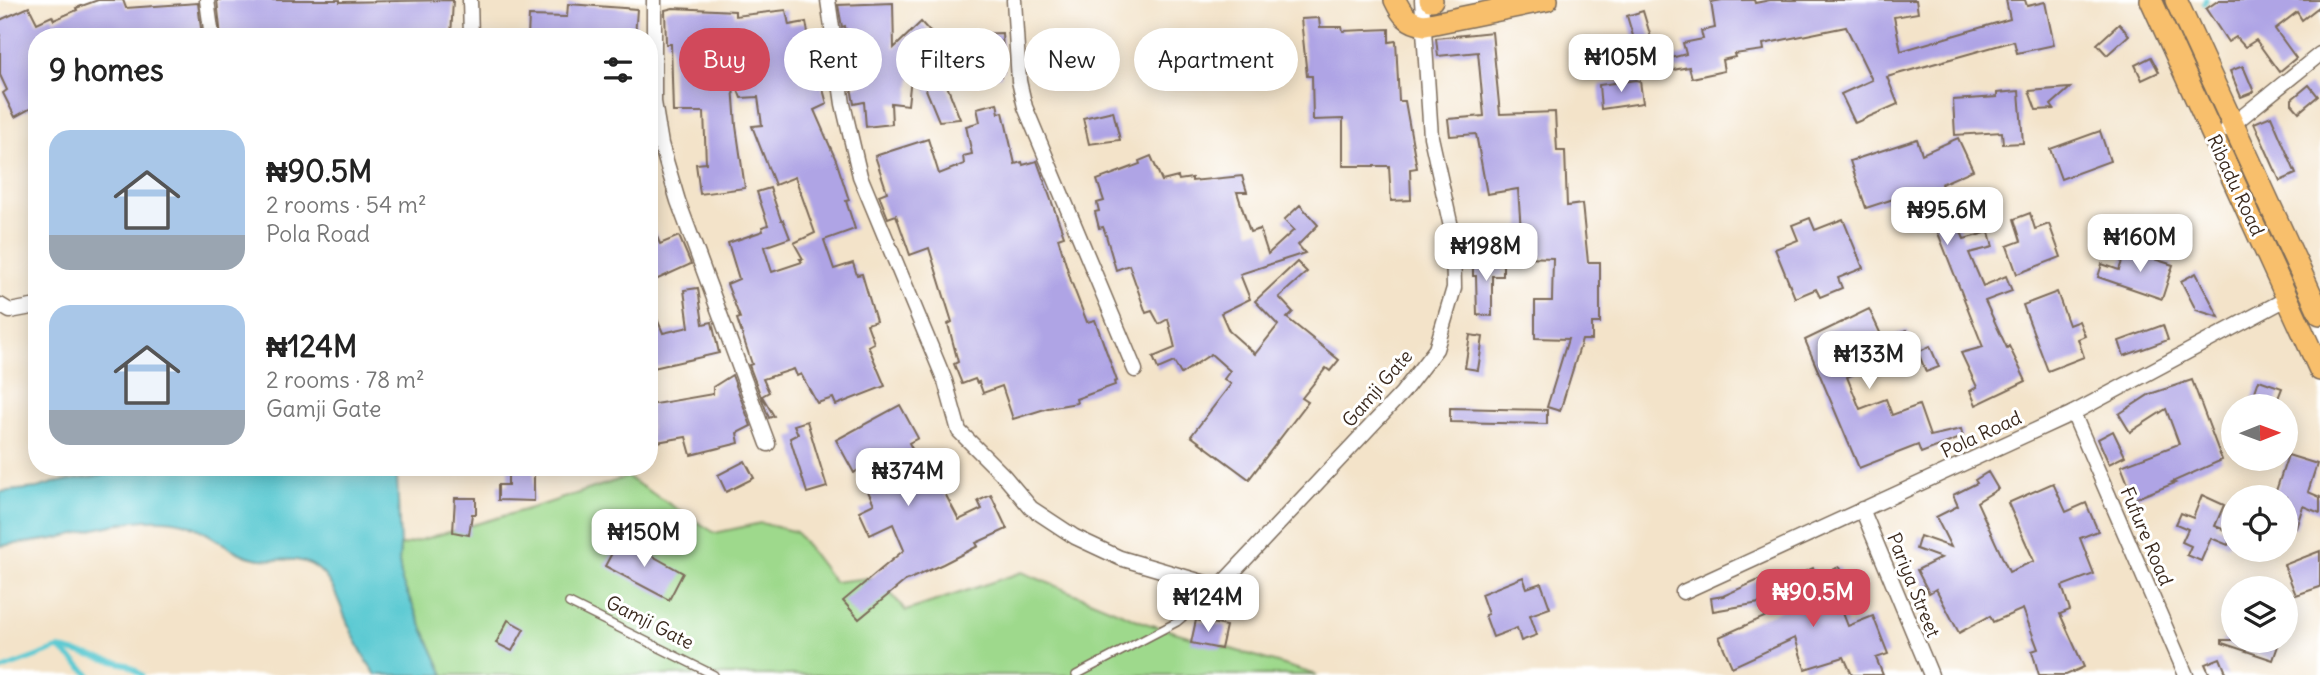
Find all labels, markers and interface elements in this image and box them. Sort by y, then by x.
chip: Buy [679,28,770,91]
chip: Rent [784,28,882,91]
chip: Filters [896,28,1010,91]
chip: New [1024,28,1120,91]
chip: Apartment [1134,28,1298,91]
pin: ₦105M [1572,34,1670,94]
text: ₦105M [1585,42,1657,71]
text: 9 homes [49,51,164,89]
icon: filters [599,51,637,89]
street label: Ribadu Road [2202,131,2270,239]
text: ₦90.5M [266,152,372,190]
icon: home [105,158,189,242]
pin: ₦95.6M [1890,188,2004,247]
text: 2 rooms · 54 m² [266,190,427,219]
text: ₦95.6M [1907,195,1987,224]
pin: ₦160M [2091,215,2189,274]
text: Pola Road [266,219,370,248]
text: ₦160M [2104,222,2176,251]
pin: ₦198M [1437,224,1535,283]
text: ₦198M [1451,231,1521,260]
text: ₦124M [266,327,357,365]
pin: ₦133M [1820,332,1918,391]
icon: home [105,333,189,417]
text: ₦133M [1834,339,1904,368]
street label: Gamji Gate [1337,344,1417,432]
text: 2 rooms · 78 m² [266,365,425,394]
text: Gamji Gate [266,394,381,423]
north arrow [2221,394,2298,471]
map controls [2221,394,2298,653]
street label: Pola Road [1937,405,2025,463]
pin: ₦374M [859,448,957,508]
text: ₦374M [872,456,944,485]
street label: Fufure Road [2115,483,2179,589]
button: locate [2221,485,2298,562]
pin: ₦150M [595,510,693,569]
text: ₦150M [608,517,680,546]
street label: Pariya Street [1882,529,1946,641]
pin: ₦90.5M [1756,570,1870,629]
pin: ₦124M [1159,574,1257,634]
button: layers [2221,576,2298,653]
text: ₦90.5M [1772,577,1854,606]
text: ₦124M [1173,582,1243,611]
street label: Gamji Gate [602,590,698,654]

